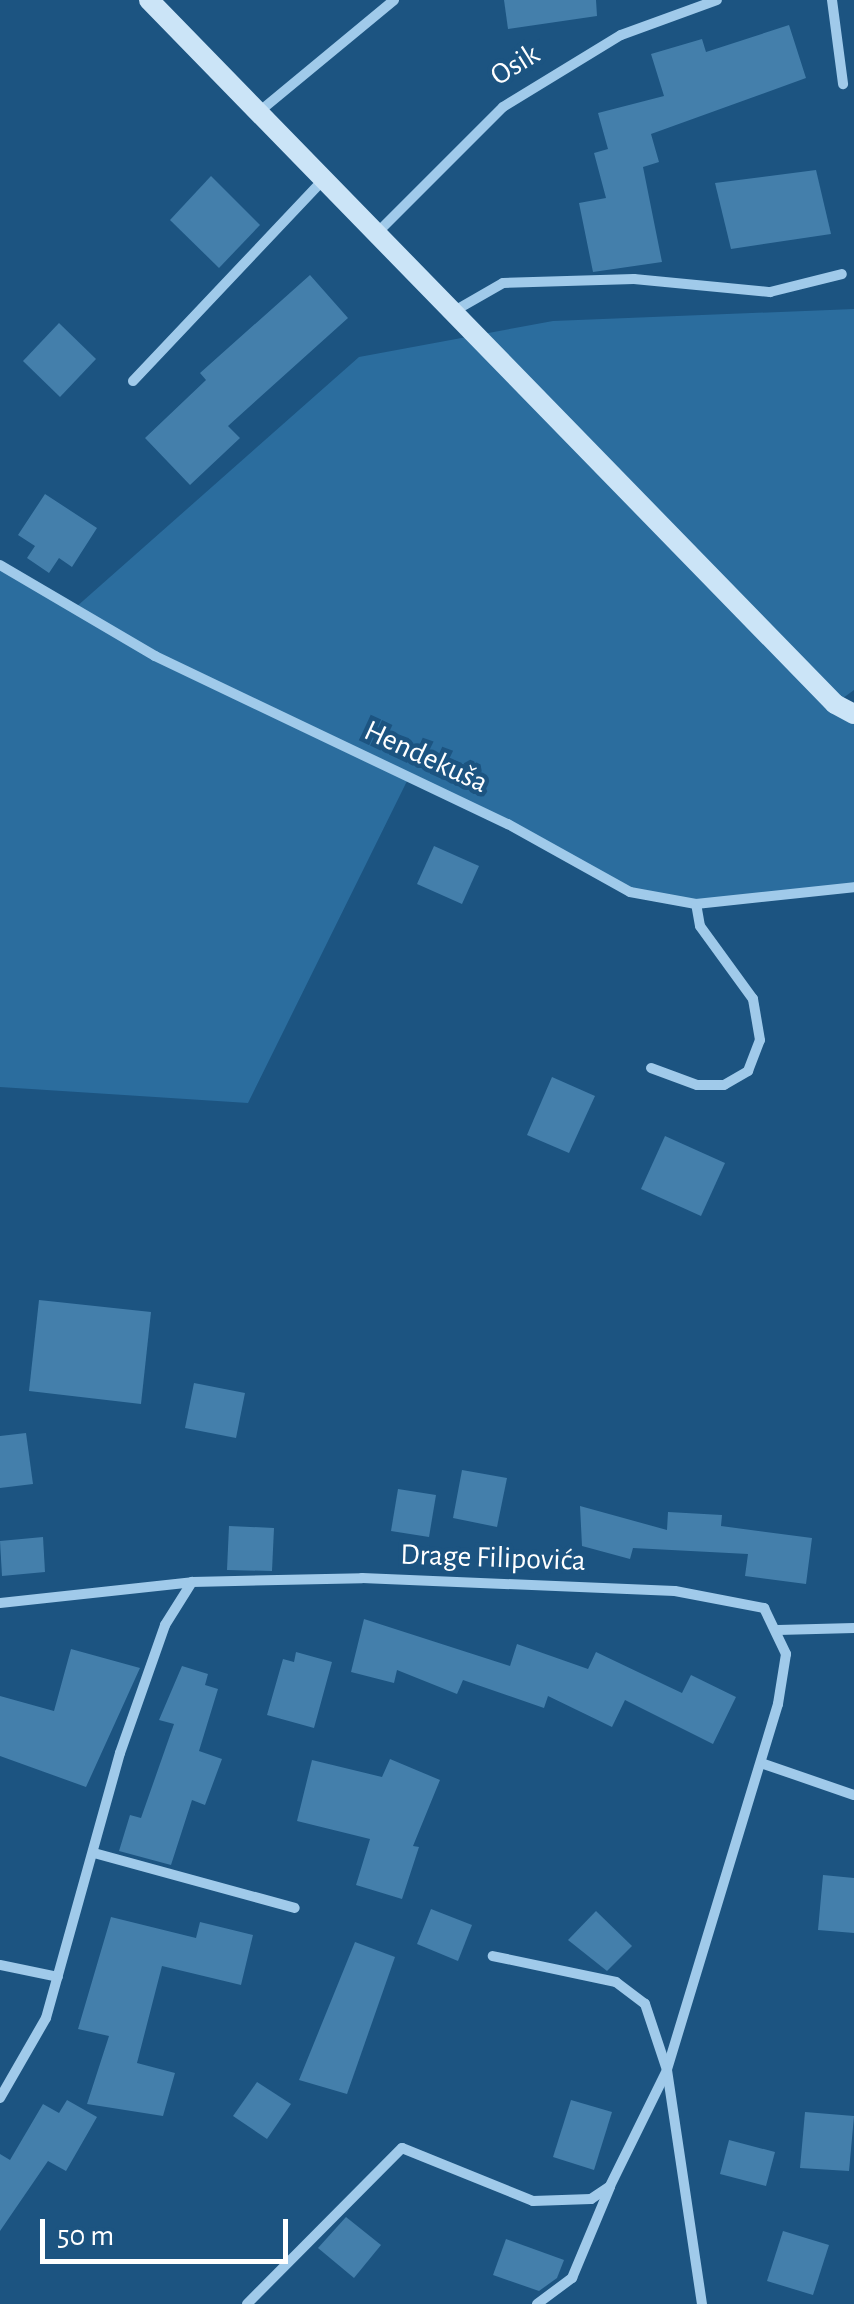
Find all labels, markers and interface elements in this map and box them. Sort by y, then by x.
street label: Osik [484,36,546,94]
street label: Hendekuša [358,713,494,801]
street label: Drage Filipovića [400,1537,586,1579]
scale bar [45,2199,292,2261]
text: 50 m [57,2221,114,2251]

